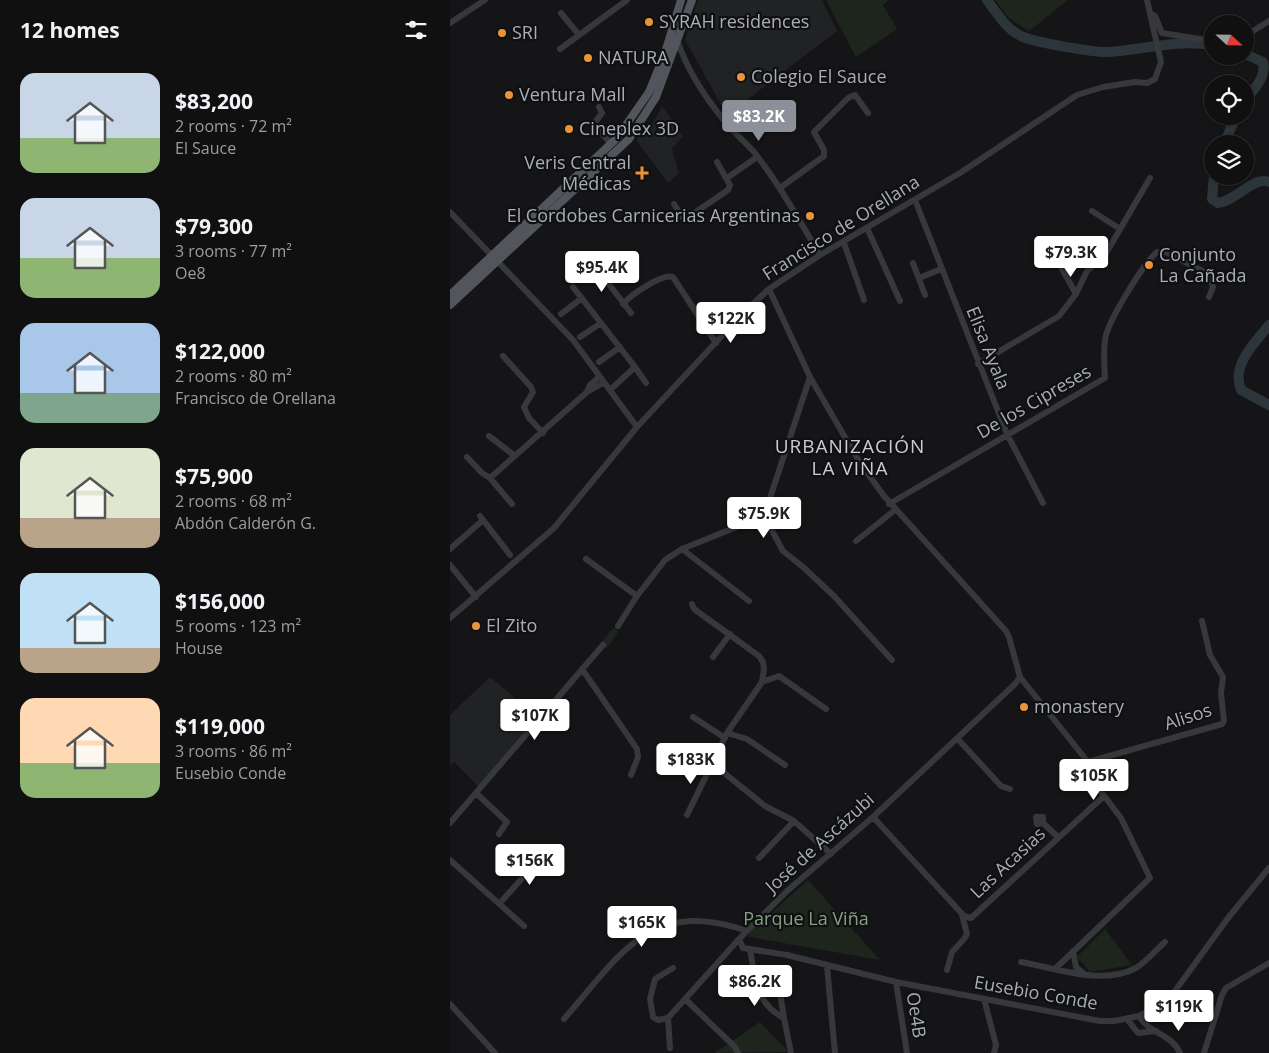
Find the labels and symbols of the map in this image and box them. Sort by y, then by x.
place label: SYRAH residences [659,9,809,33]
north arrow [1204,15,1254,65]
marker: SYRAH residences [643,16,655,28]
place label: SRI [512,20,538,44]
marker: SRI [496,27,508,39]
place label: NATURA [598,45,669,69]
marker: NATURA [582,52,594,64]
place label: Colegio El Sauce [751,64,887,88]
marker: Colegio El Sauce [735,71,747,83]
place label: Ventura Mall [519,82,626,106]
marker: Ventura Mall [503,89,515,101]
pin: $83.2K [718,100,800,142]
place label: Cineplex 3D [579,116,679,140]
marker: Cineplex 3D [563,123,575,135]
place label: Veris Central Médicas [524,150,631,195]
marker: Veris Central Médicas [635,166,649,180]
street label: Francisco de Orellana [757,169,924,285]
place label: El Cordobes Carnicerias Argentinas [507,203,800,227]
marker: El Cordobes Carnicerias Argentinas [804,210,816,222]
pin: $79.3K [1030,236,1112,278]
place label: Conjunto La Cañada [1159,242,1246,287]
pin: $95.4K [561,250,643,293]
marker: Conjunto La Cañada [1143,259,1155,271]
pin: $122K [696,302,766,344]
street label: Elisa Ayala [961,303,1016,393]
street label: De los Cipreses [972,359,1095,444]
district label: URBANIZACIÓN LA VIÑA [775,433,925,481]
pin: $75.9K [723,496,805,539]
place label: El Zito [486,613,537,637]
marker: El Zito [470,620,482,632]
place label: monastery [1034,694,1125,718]
street label: Alisos [1161,697,1214,735]
pin: $107K [500,698,570,741]
marker: monastery [1018,701,1030,713]
pin: $183K [656,742,726,785]
pin: $105K [1059,758,1129,801]
street label: José de Ascázubi [758,787,879,899]
street label: Las Acasias [965,821,1050,903]
pin: $156K [495,844,565,886]
pin: $165K [607,906,677,948]
park label: Parque La Viña [743,906,869,930]
pin: $86.2K [714,964,796,1007]
street label: Eusebio Conde [972,969,1100,1015]
street label: Oe4B [902,990,932,1039]
pin: $119K [1144,990,1214,1032]

